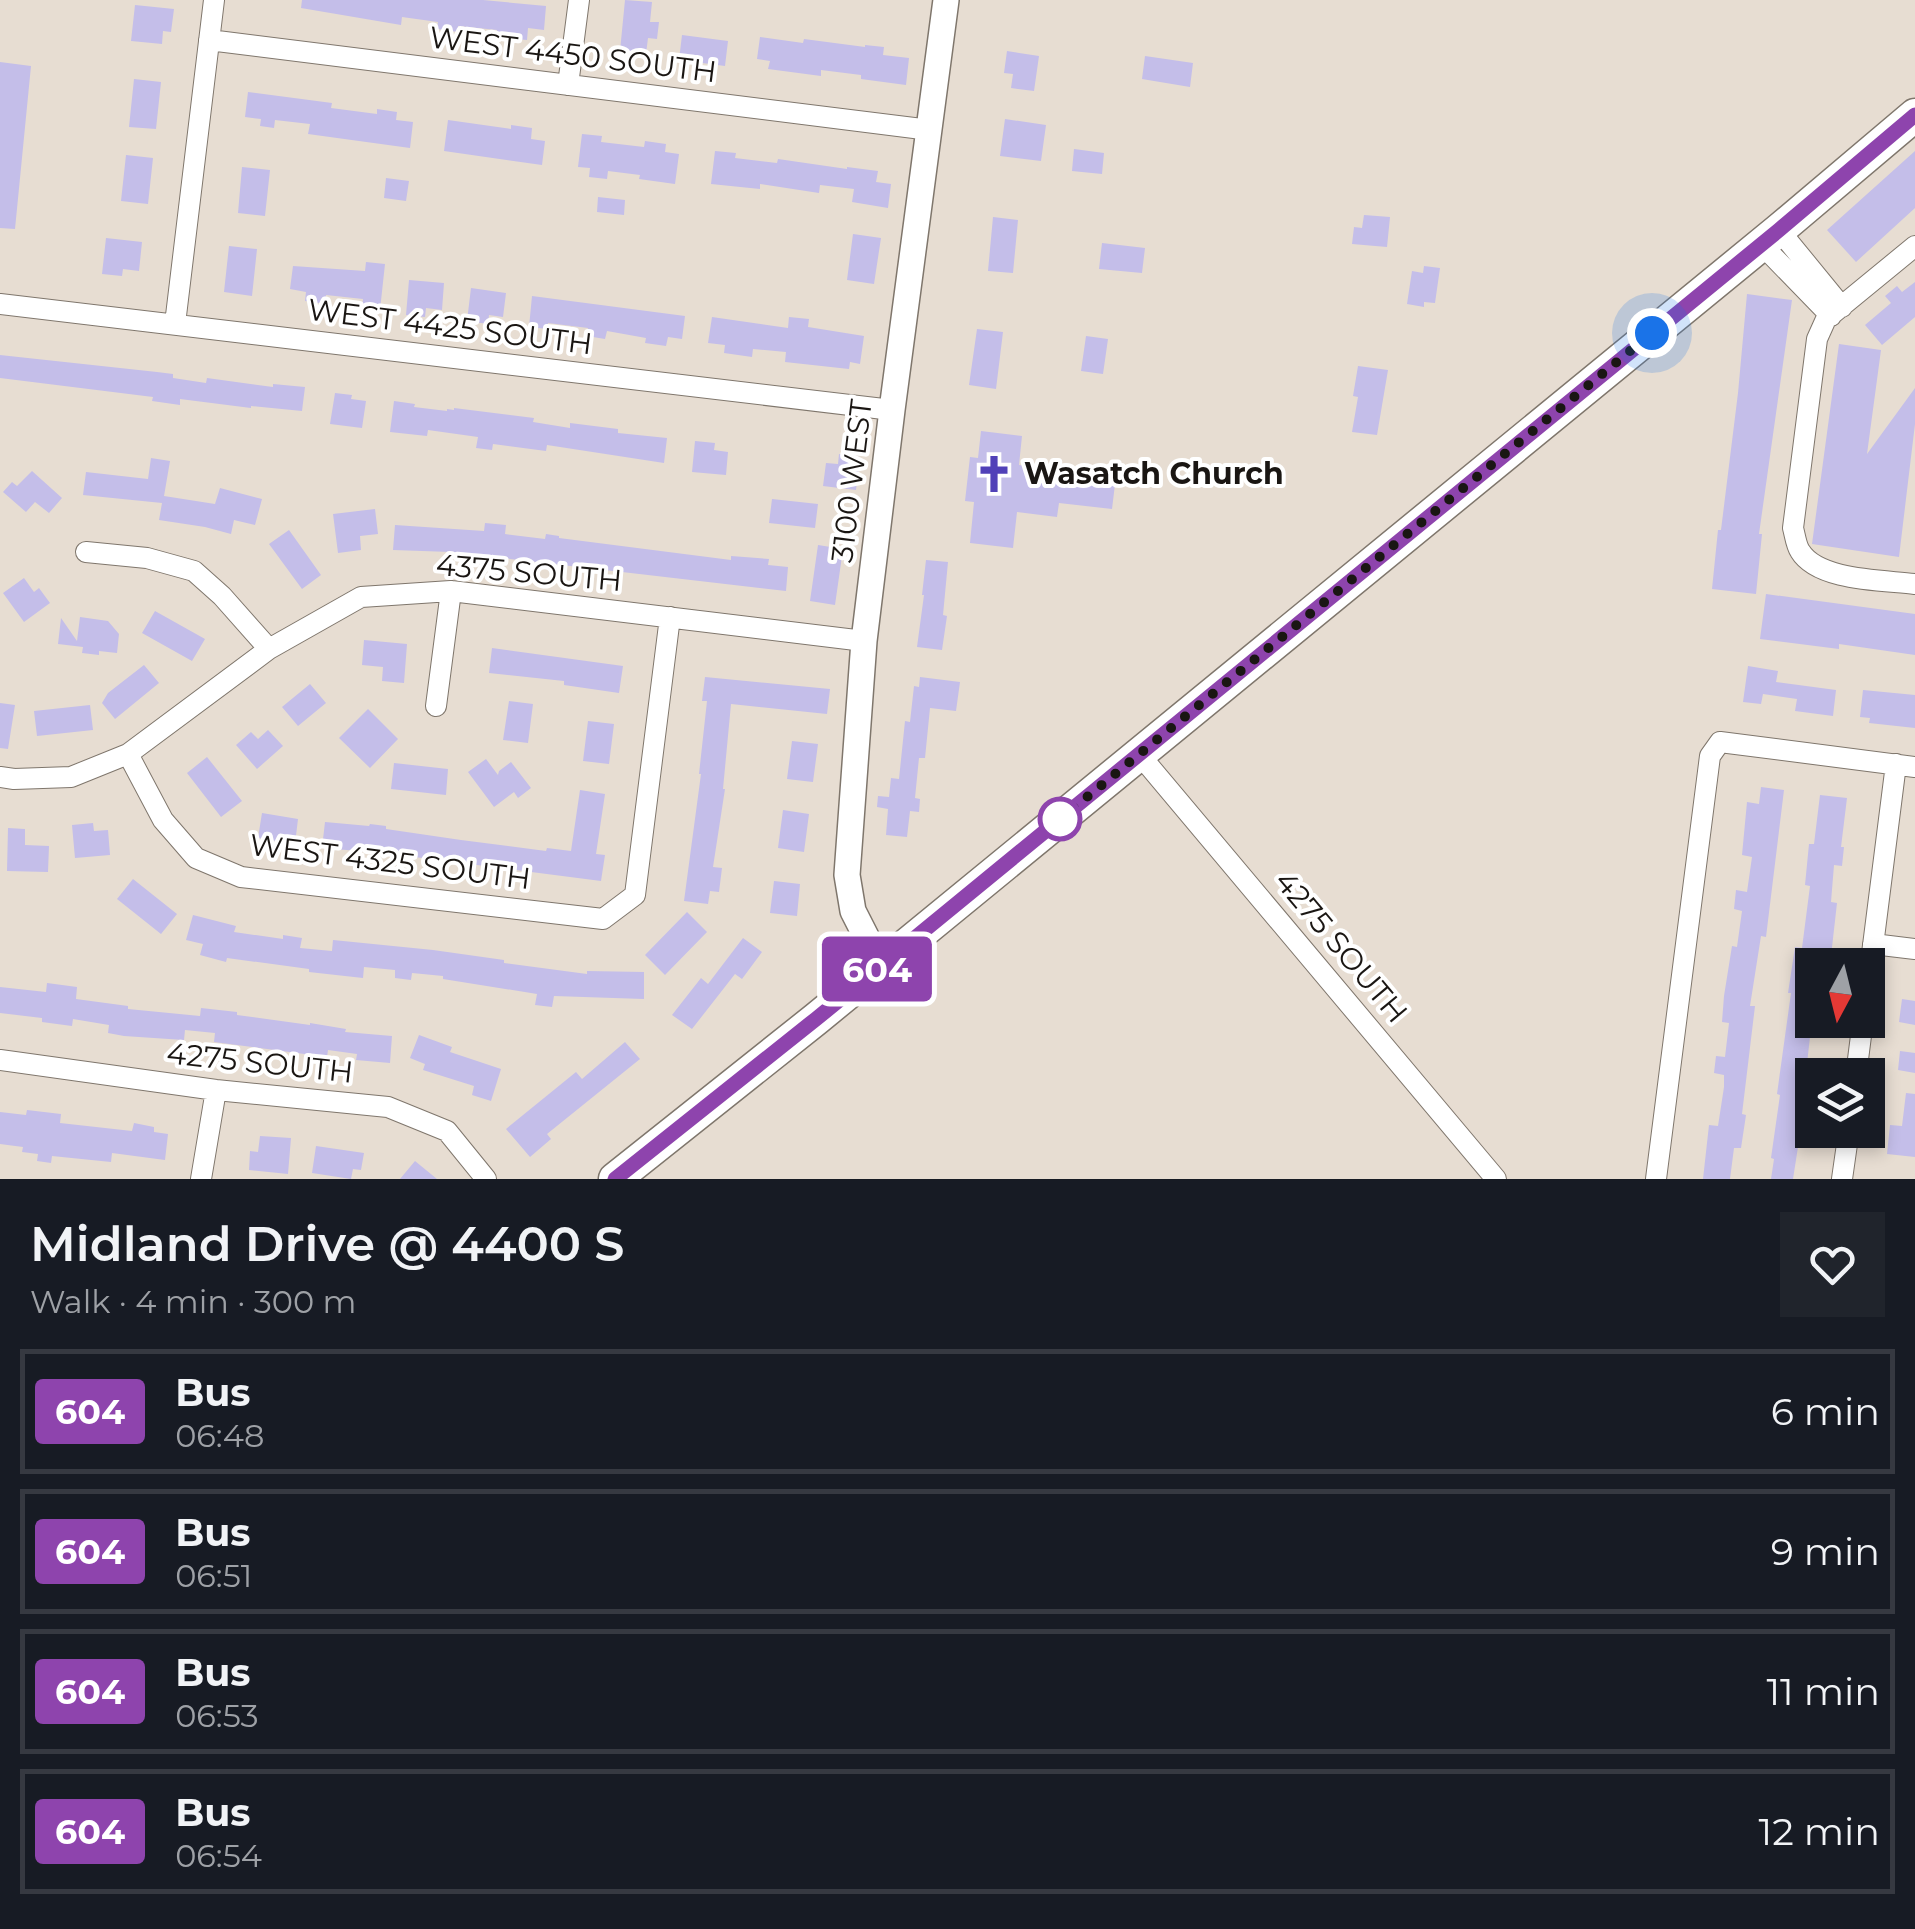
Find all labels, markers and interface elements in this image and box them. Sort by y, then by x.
street label: WEST 4450 SOUTH [427,19,719,90]
street label: WEST 4425 SOUTH [306,291,594,362]
your location [1627,308,1677,358]
street label: 3100 WEST [823,397,880,564]
church icon: Wasatch Church [973,453,1015,495]
place label: Wasatch Church [1024,455,1284,492]
street label: 4375 SOUTH [435,546,624,599]
unlabelled marker [1039,798,1081,840]
street label: WEST 4325 SOUTH [247,826,533,897]
street label: 4275 SOUTH [1267,863,1416,1030]
line badge: 604 [820,936,934,1002]
text: 604 [842,948,912,991]
north arrow [1795,948,1885,1038]
map controls [1795,948,1885,1148]
street label: 4275 SOUTH [165,1034,355,1091]
button: layers [1795,1058,1885,1148]
button: heart [1780,1212,1885,1317]
text: Midland Drive @ 4400 S [30,1215,625,1273]
text: Walk · 4 min · 300 m [30,1282,357,1321]
text: Bus [175,1369,251,1416]
text: 6 min [1771,1388,1880,1435]
text: 604 [55,1390,125,1433]
text: 06:48 [175,1416,265,1455]
text: Bus [175,1509,251,1556]
text: 9 min [1771,1528,1880,1575]
text: 604 [55,1530,125,1573]
text: 06:51 [175,1556,252,1595]
text: Bus [175,1649,251,1696]
text: 11 min [1766,1668,1880,1715]
text: 604 [55,1670,125,1713]
text: 06:53 [175,1696,259,1735]
text: Bus [175,1789,251,1836]
text: 12 min [1759,1808,1880,1855]
text: 604 [55,1810,125,1853]
text: 06:54 [175,1836,262,1875]

